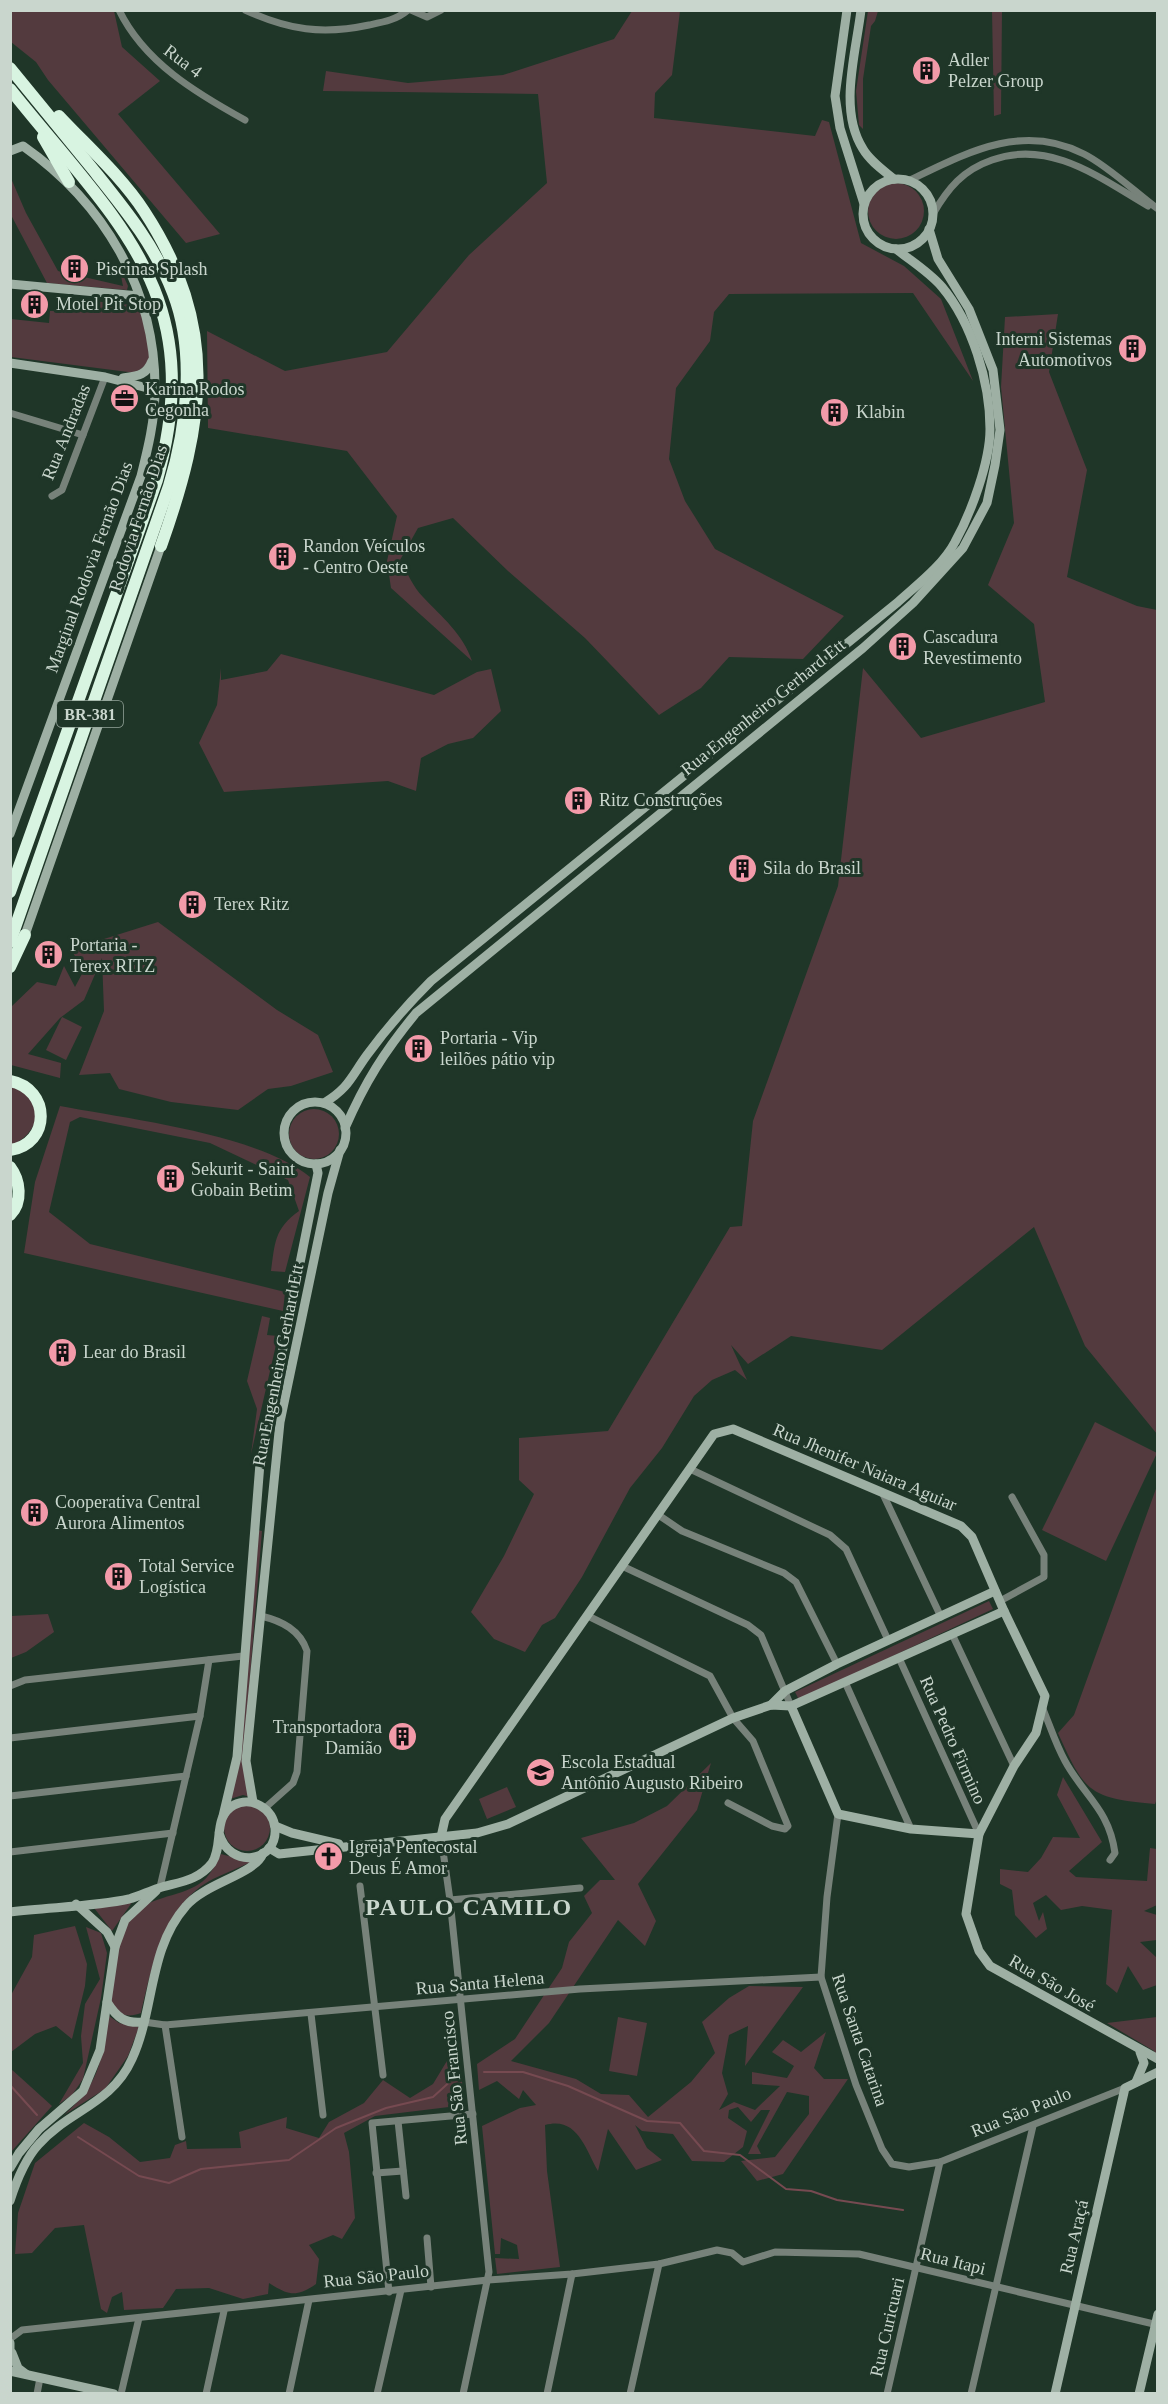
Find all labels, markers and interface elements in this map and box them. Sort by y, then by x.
street label: Rua 4 [160,40,206,82]
place label: Adler Pelzer Group [948,50,1043,91]
building icon: Adler Pelzer Group [911,54,943,86]
building icon: Piscinas Splash [59,253,91,285]
place label: Piscinas Splash [96,259,208,279]
building icon: Motel Pit Stop [19,288,51,320]
place label: Motel Pit Stop [56,294,161,314]
place label: Interni Sistemas Automotivos [996,329,1112,370]
building icon: Interni Sistemas Automotivos [1117,333,1149,365]
place label: Karina Rodos Cegonha [145,379,244,420]
street label: Rua Andradas [38,381,94,483]
office icon: Karina Rodos Cegonha [108,383,140,415]
building icon: Klabin [819,396,851,428]
place label: Klabin [856,402,905,422]
street label: Rodovia Fernão Dias [105,442,171,594]
street label: Marginal Rodovia Fernão Dias [41,459,137,675]
place label: Randon Veículos - Centro Oeste [303,536,425,577]
building icon: Randon Veículos - Centro Oeste [266,540,298,572]
place label: Cascadura Revestimento [923,627,1022,668]
building icon: Cascadura Revestimento [886,631,918,663]
street label: Rua Engenheiro Gerhard Ett [677,635,849,779]
road number: BR-381 [57,701,123,727]
building icon: Ritz Construções [562,784,594,816]
place label: Ritz Construções [599,790,723,810]
building icon: Sila do Brasil [726,852,758,884]
place label: Sila do Brasil [763,858,861,878]
building icon: Terex Ritz [177,888,209,920]
place label: Terex Ritz [214,894,289,914]
place label: Portaria - Terex RITZ [70,935,155,976]
building icon: Portaria - Terex RITZ [33,939,65,971]
place label: Portaria - Vip leilões pátio vip [440,1028,555,1069]
building icon: Portaria - Vip leilões pátio vip [403,1032,435,1064]
place label: Sekurit - Saint Gobain Betim [191,1159,295,1200]
building icon: Sekurit - Saint Gobain Betim [154,1163,186,1195]
street label: Rua Engenheiro Gerhard Ett [249,1262,307,1468]
building icon: Lear do Brasil [46,1336,78,1368]
place label: Lear do Brasil [83,1342,186,1362]
street label: Rua Jhenifer Naiara Aguiar [770,1419,960,1515]
place label: Cooperativa Central Aurora Alimentos [55,1492,200,1533]
building icon: Cooperativa Central Aurora Alimentos [18,1496,50,1528]
place label: Total Service Logística [139,1556,234,1597]
building icon: Total Service Logística [102,1560,134,1592]
street label: Rua Pedro Firmino [916,1673,990,1807]
place label: Transportadora Damião [273,1717,382,1758]
building icon: Transportadora Damião [387,1721,419,1753]
place label: Escola Estadual Antônio Augusto Ribeiro [561,1752,743,1793]
school or university icon: Escola Estadual Antônio Augusto Ribeiro [524,1756,556,1788]
place label: Igreja Pentecostal Deus É Amor [349,1837,477,1878]
church icon: Igreja Pentecostal Deus É Amor [312,1841,344,1873]
district label: PAULO CAMILO [365,1894,573,1920]
street label: Rua São José [1005,1950,1099,2016]
street label: Rua Santa Helena [415,1967,545,1999]
street label: Rua Santa Catarina [828,1971,892,2109]
street label: Rua São Francisco [437,2010,471,2146]
street label: Rua São Paulo [968,2083,1074,2141]
street label: Rua Araçá [1056,2198,1092,2276]
street label: Rua Itapi [918,2243,988,2279]
street label: Rua São Paulo [322,2261,430,2291]
street label: Rua Curicuari [866,2275,908,2379]

